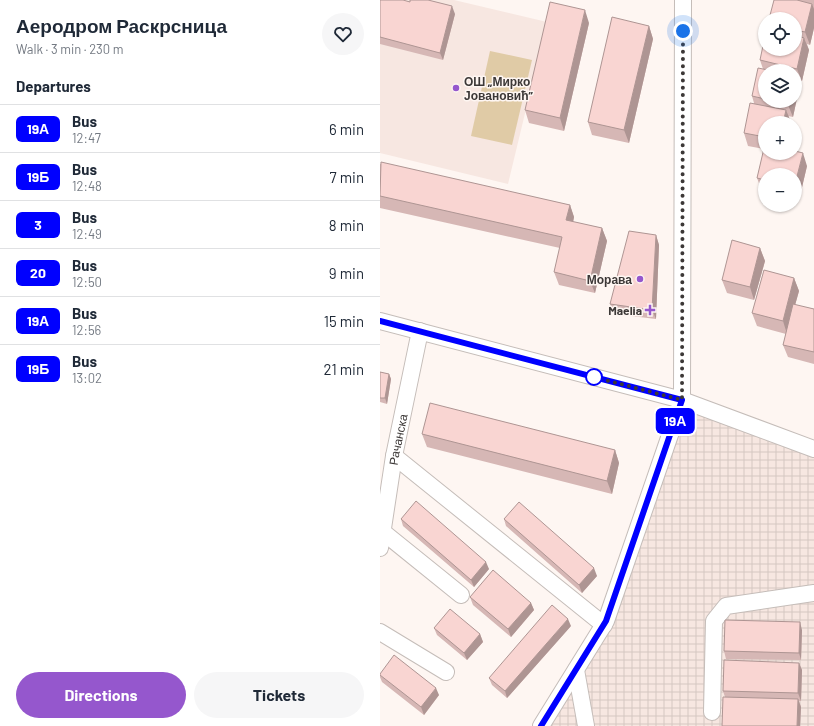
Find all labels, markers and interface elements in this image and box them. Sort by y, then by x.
map controls [758,12,802,212]
button: locate [758,12,802,56]
button: heart [322,13,364,55]
text: Аеродром Раскрсница [16,14,227,37]
your location [673,21,693,41]
text: Walk · 3 min · 230 m [16,41,123,57]
button: layers [758,64,802,108]
place label: ОШ „Мирко Јовановић” [464,74,534,102]
text: Departures [16,77,91,95]
marker: ОШ „Мирко Јовановић” [451,83,461,93]
text: Bus [72,112,97,130]
button: + [758,116,802,160]
text: 19А [27,120,49,137]
text: 6 min [329,120,364,138]
text: 12:47 [72,130,101,146]
text: Bus [72,160,97,178]
text: 19Б [27,168,49,185]
text: 7 min [330,168,364,186]
button: − [758,168,802,212]
text: 12:48 [72,178,102,194]
text: Bus [72,208,97,226]
text: 3 [34,216,42,233]
text: 8 min [329,216,364,234]
text: 12:49 [72,226,102,242]
text: Bus [72,256,97,274]
text: 20 [30,264,46,281]
text: 9 min [329,264,364,282]
place label: Морава [587,272,632,287]
text: 12:50 [72,274,102,290]
marker: Морава [635,274,645,284]
place label: Maelia [608,303,642,317]
text: Bus [72,304,97,322]
marker: Maelia [645,305,655,315]
text: 19А [27,312,49,329]
text: 15 min [324,312,364,330]
text: 12:56 [72,322,101,338]
text: Bus [72,352,97,370]
text: 19Б [27,360,49,377]
text: 21 min [324,360,364,378]
unlabelled marker [585,368,603,386]
text: 13:02 [72,370,102,386]
line badge: 19А [652,408,698,434]
street label: Рачанска [386,412,410,466]
text: 19А [664,412,686,429]
button: Directions [16,672,186,718]
button: Tickets [194,672,364,718]

